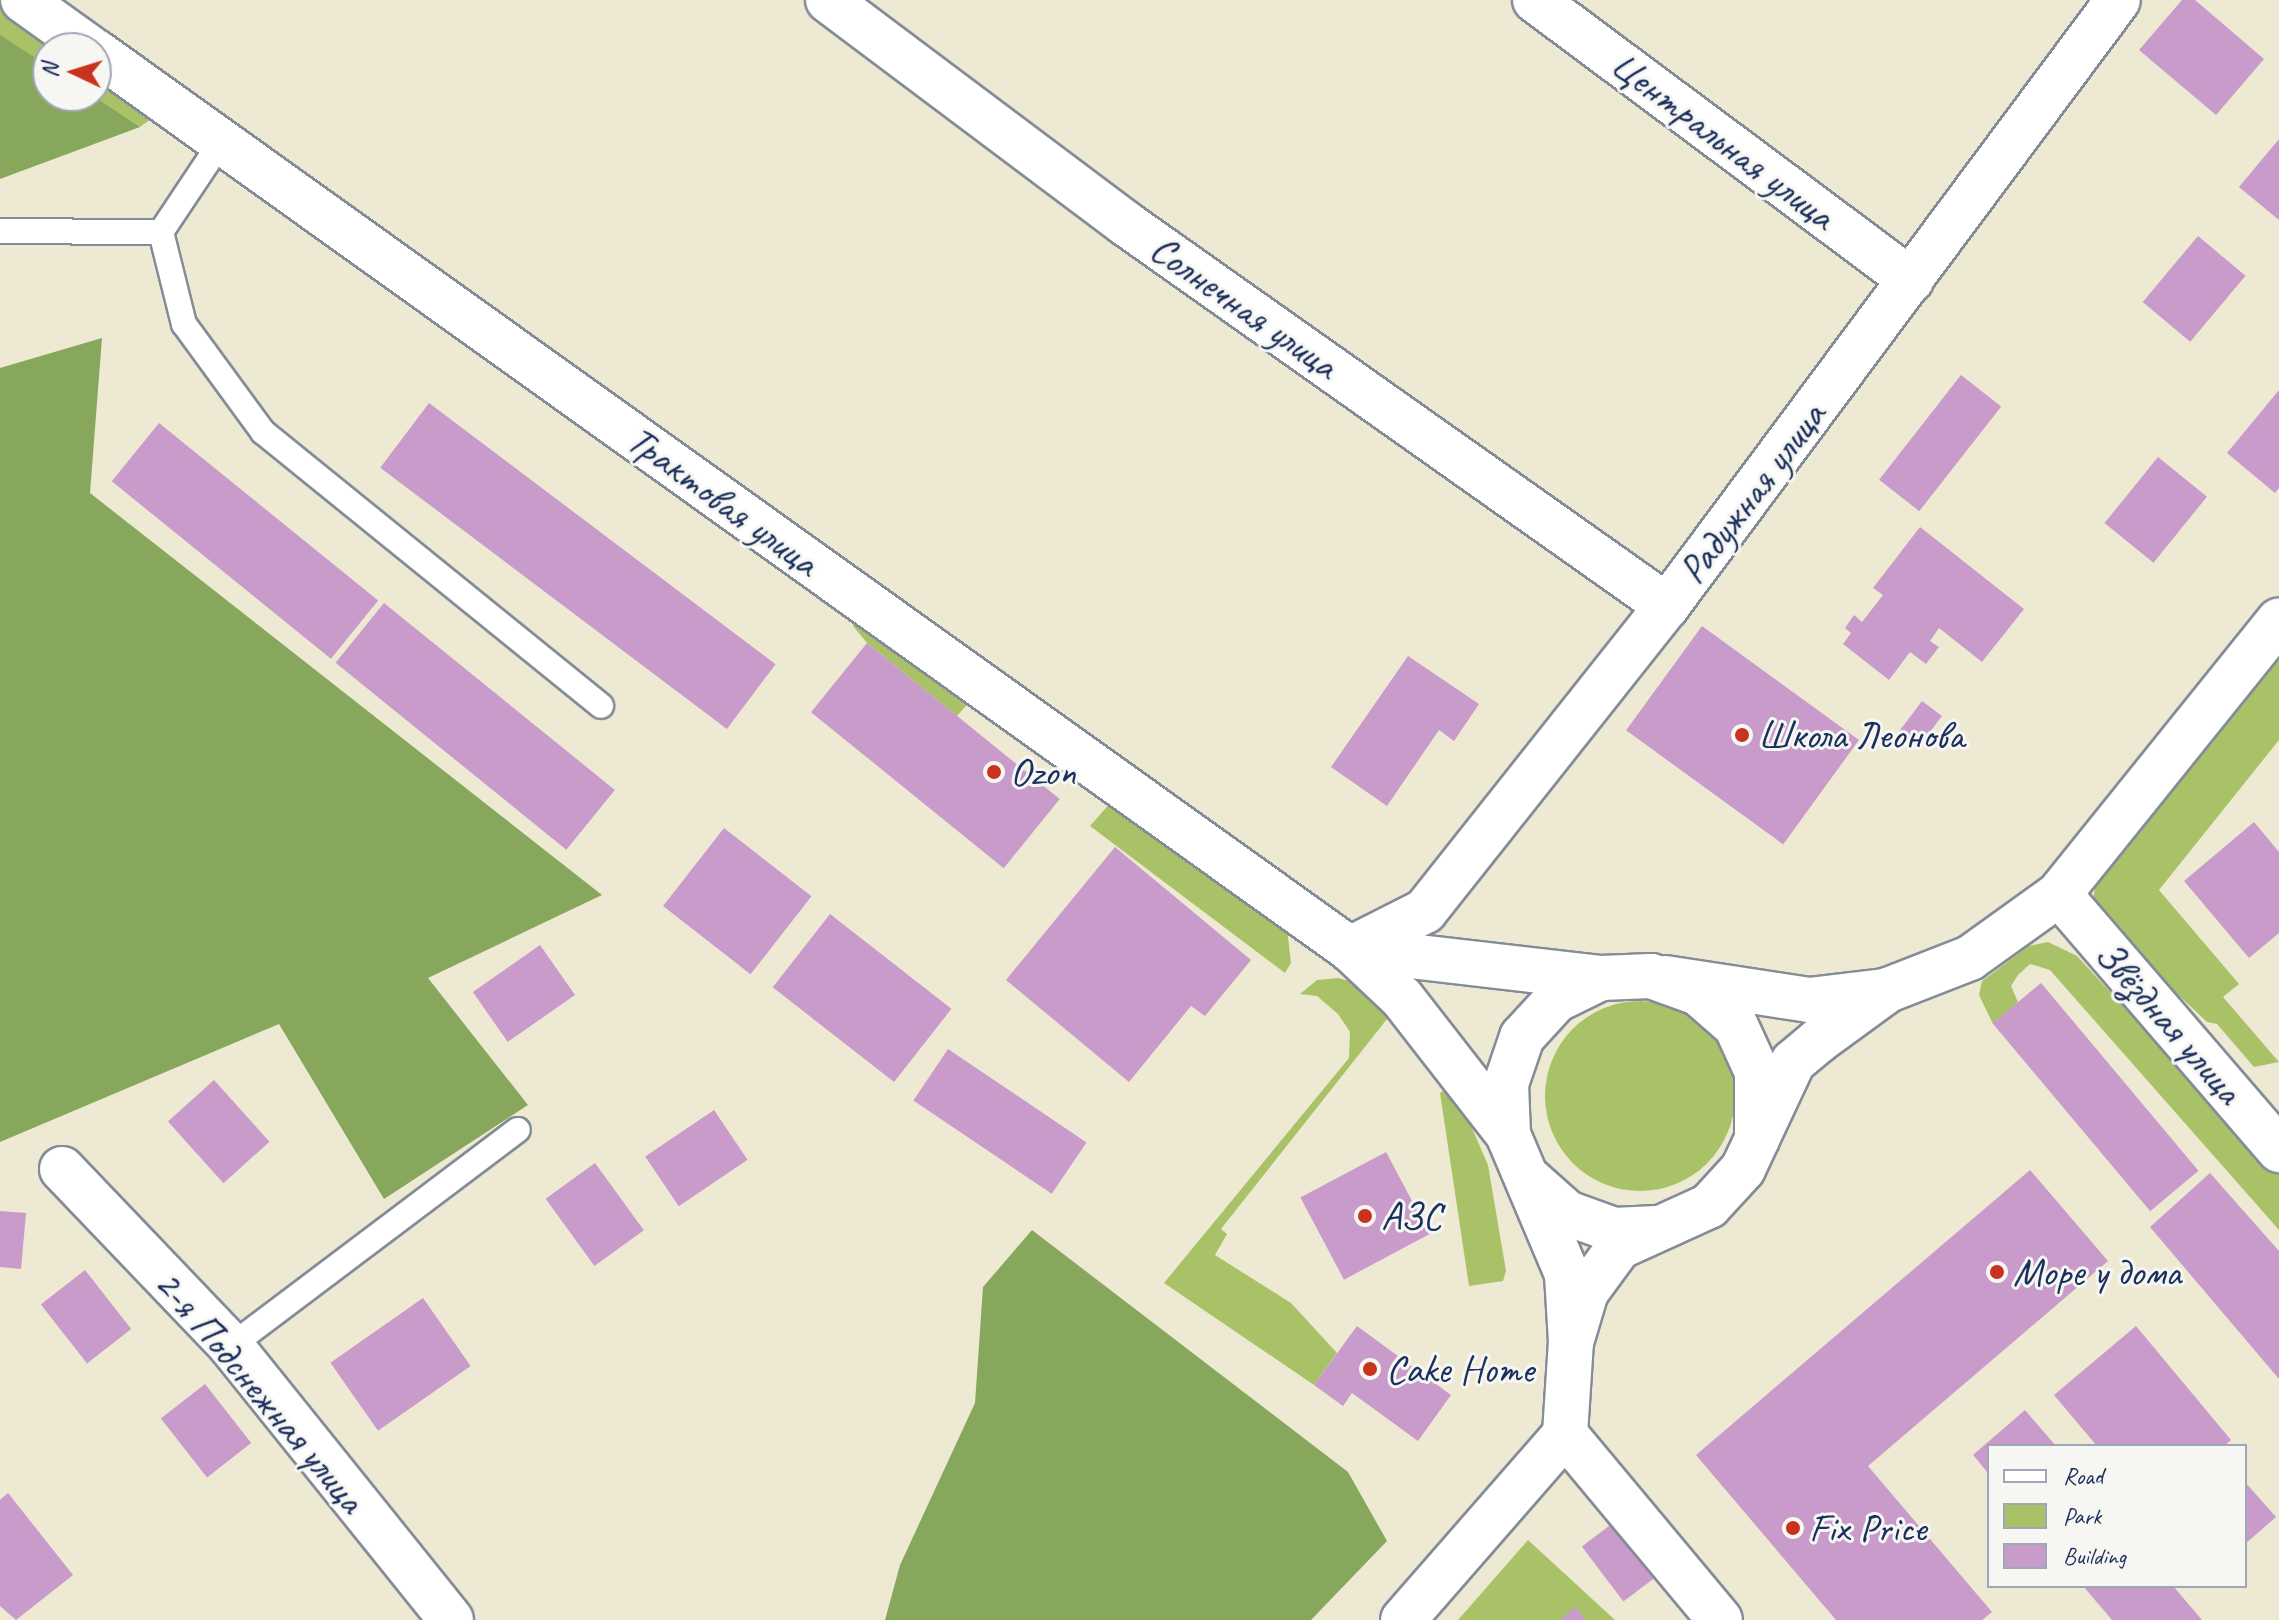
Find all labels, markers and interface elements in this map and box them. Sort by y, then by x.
north arrow [32,32,112,112]
street label: Центральная улица [1601,40,1845,240]
text: N [36,63,64,78]
street label: Солнечная улица [1139,224,1349,390]
street label: Радужная улица [1668,392,1836,594]
street label: Трактовая улица [617,414,829,588]
place label: Школа Леонова [1758,711,1966,759]
marker: Школа Леонова [1733,726,1751,744]
place label: Ozon [1010,748,1076,796]
marker: Ozon [985,763,1003,781]
street label: Звёздная улица [2084,929,2254,1115]
place label: АЗС [1381,1192,1441,1240]
marker: АЗС [1356,1207,1374,1225]
place label: Море у дома [2013,1248,2185,1296]
street label: 2-я Подснежная улица [143,1259,377,1523]
marker: Море у дома [1988,1263,2006,1281]
place label: Cake Home [1386,1345,1532,1393]
marker: Cake Home [1361,1360,1379,1378]
legend [1987,1444,2247,1588]
text: Road [2063,1461,2103,1491]
text: Park [2063,1501,2101,1531]
place label: Fix Price [1809,1504,1926,1552]
marker: Fix Price [1784,1519,1802,1537]
text: Building [2063,1541,2126,1571]

